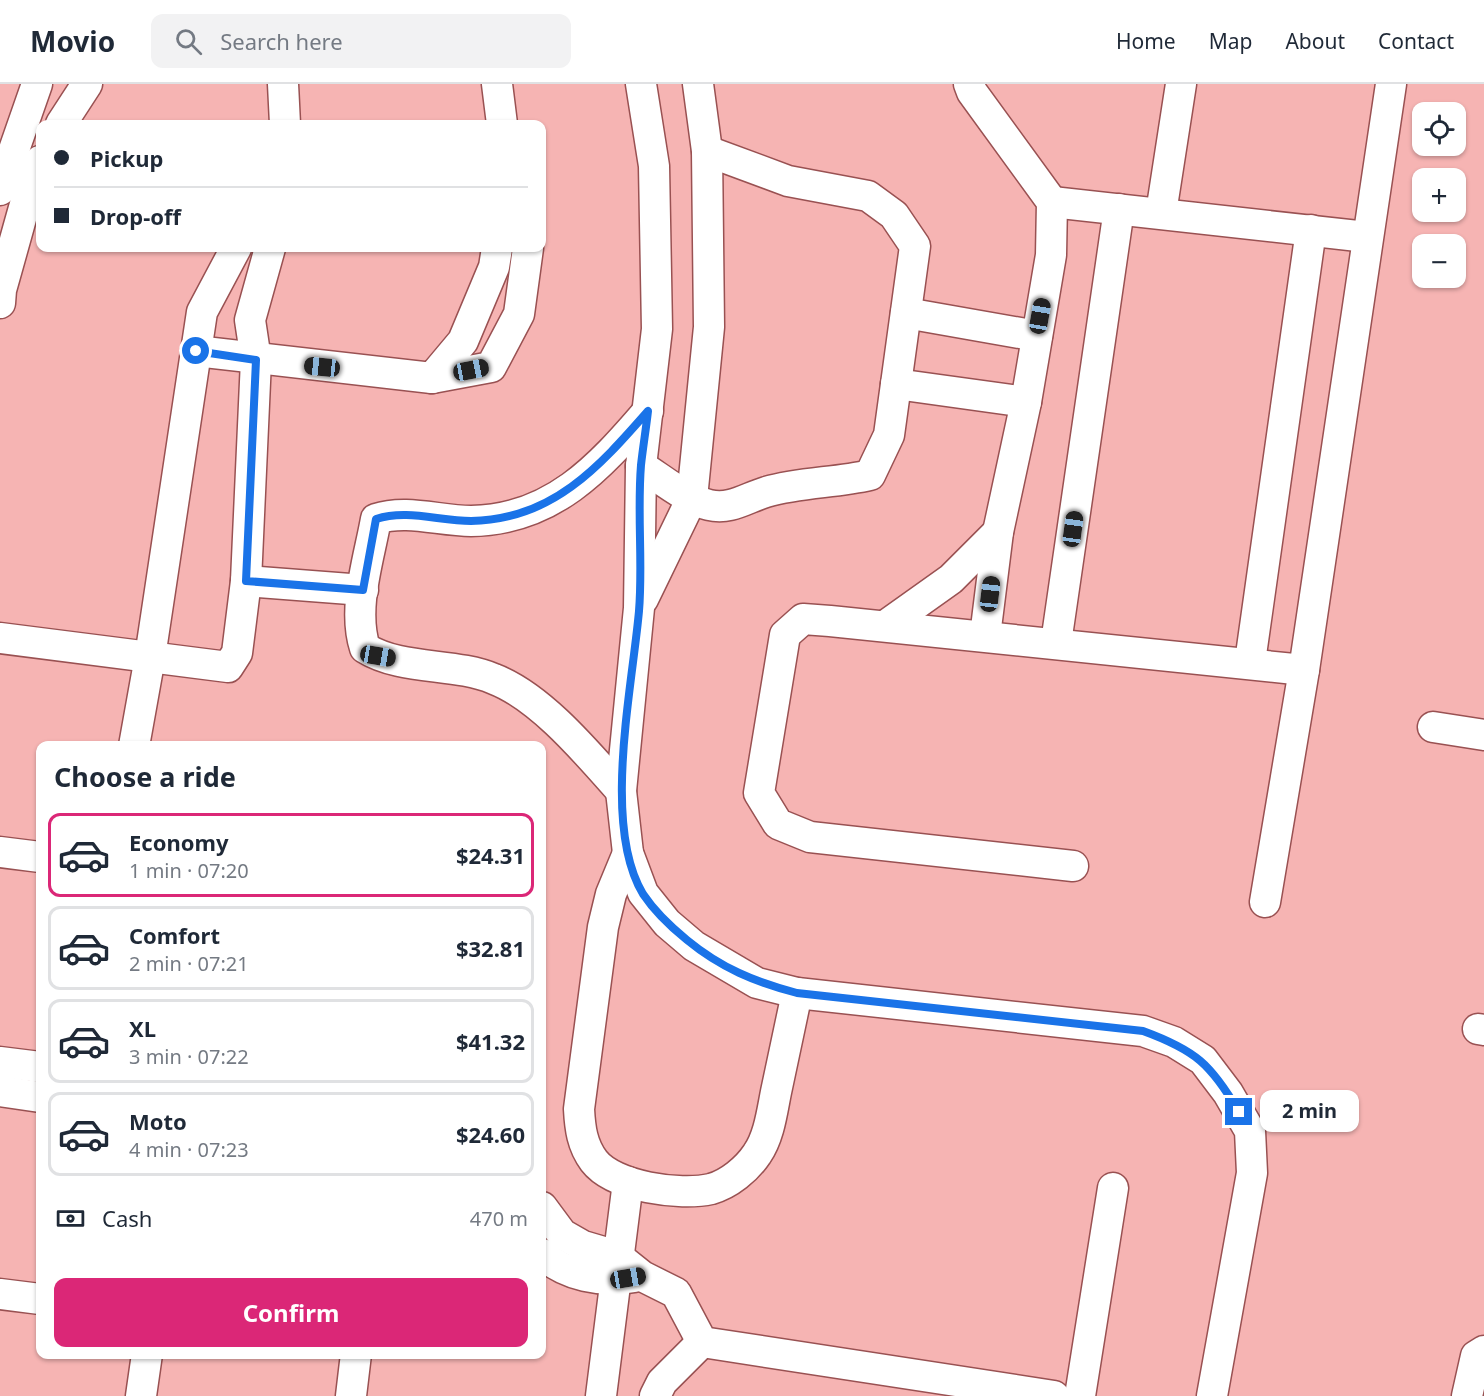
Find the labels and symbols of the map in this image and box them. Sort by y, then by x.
car [1028,297,1052,335]
route start [182,337,209,364]
car [303,356,341,378]
car [452,358,490,382]
car [1062,510,1084,548]
car [979,575,1001,613]
car [359,644,397,668]
callout: 2 min [1260,1091,1359,1133]
route end [1225,1098,1252,1125]
car [609,1266,647,1290]

